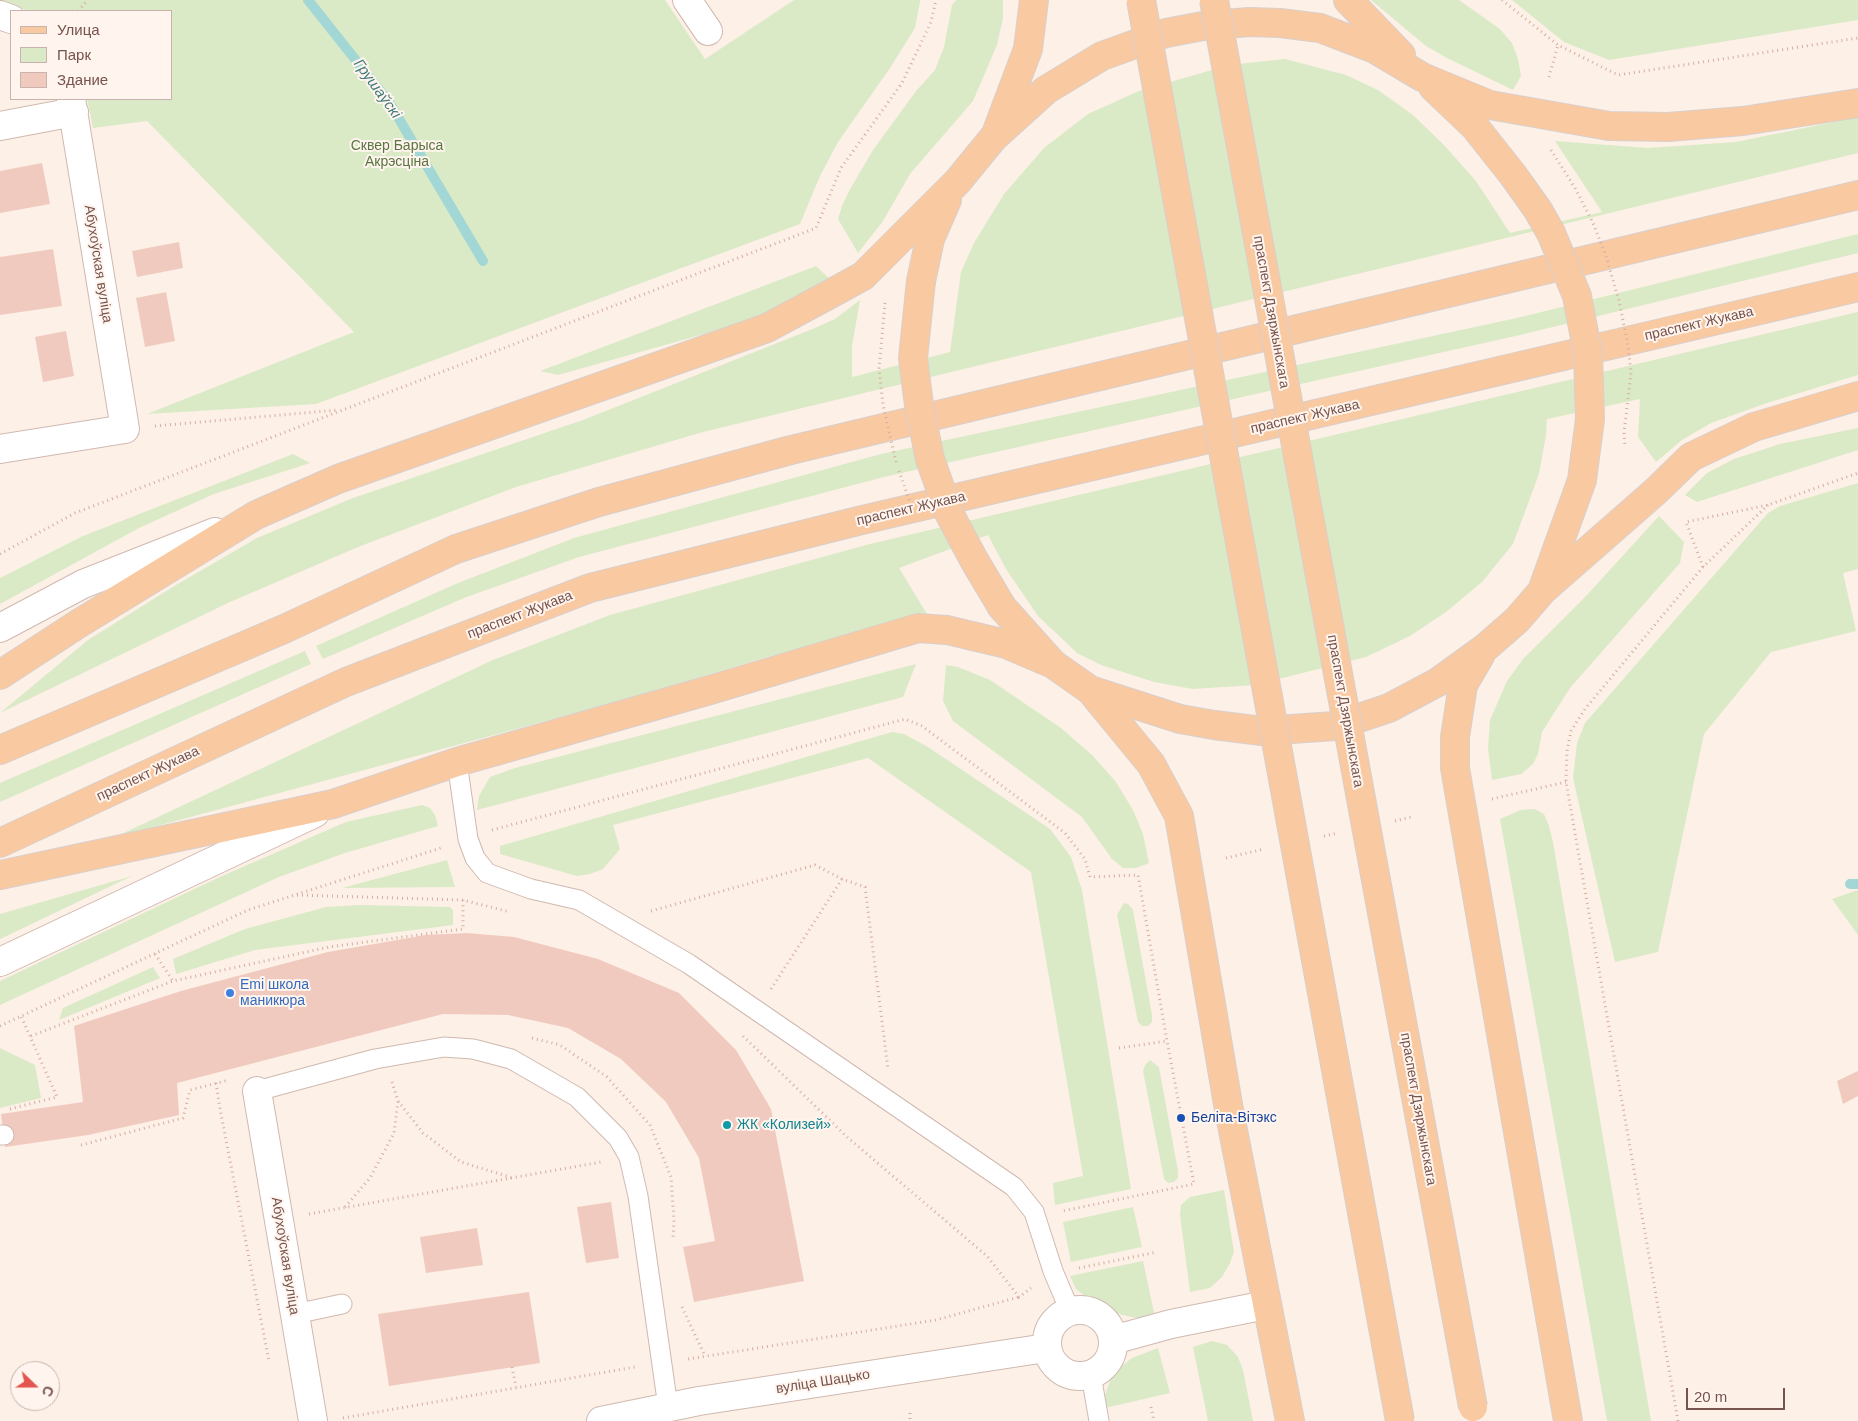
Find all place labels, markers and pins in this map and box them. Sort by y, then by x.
place label: Emi школа маникюра [240,977,309,1010]
marker: Emi школа маникюра [224,987,236,999]
place label: Беліта-Вітэкс [1191,1110,1277,1126]
marker: Беліта-Вітэкс [1175,1112,1187,1124]
place label: ЖК «Колизей» [737,1117,831,1133]
marker: ЖК «Колизей» [721,1119,733,1131]

